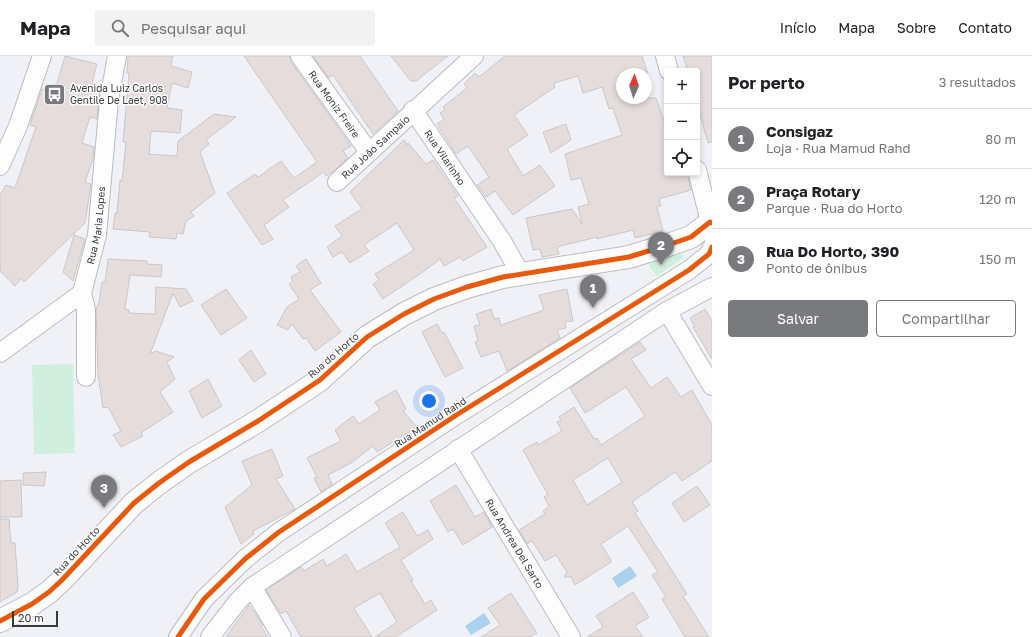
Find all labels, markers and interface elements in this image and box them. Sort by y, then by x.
search box [95,10,375,46]
text: Mapa [20,16,71,39]
icon: search [109,17,131,39]
text: Pesquisar aqui [141,19,246,37]
text: Início [780,19,816,36]
text: Mapa [838,19,875,36]
text: Sobre [897,19,936,36]
text: Contato [958,19,1012,36]
street label: Rua Moniz Freire [306,68,363,140]
north arrow [616,68,652,104]
map controls [664,68,700,176]
button: + [664,68,700,104]
text: Por perto [728,72,805,93]
text: 3 resultados [939,74,1016,90]
bus stop icon: Avenida Luiz Carlos Gentile De Laet, 908 [41,81,67,107]
place label: Avenida Luiz Carlos Gentile De Laet, 908 [70,82,168,106]
button: − [664,104,700,140]
street label: Rua João Sampaio [339,113,412,181]
text: Consigaz [766,122,833,140]
street label: Rua Vilarinho [422,127,468,187]
text: 1 [738,131,744,147]
text: 80 m [985,131,1016,147]
button: locate [664,140,700,176]
text: Loja · Rua Mamud Rahd [766,140,911,156]
text: Praça Rotary [766,182,861,200]
street label: Rua Maria Lopes [84,186,107,265]
text: 2 [737,191,745,207]
text: 120 m [979,191,1016,207]
text: Parque · Rua do Horto [766,200,903,216]
pin: 2 [648,232,674,265]
text: Rua Do Horto, 390 [766,242,899,260]
text: 3 [737,251,745,267]
text: 150 m [979,251,1016,267]
text: Ponto de ônibus [766,260,867,276]
pin: 1 [580,275,606,308]
button: Salvar [728,300,868,337]
button: Compartilhar [876,300,1016,337]
street label: Rua do Horto [305,330,361,380]
your location [419,391,439,411]
street label: Rua Mamud Rahd [392,394,468,450]
pin: 3 [91,475,117,508]
street label: Rua Andrea Del Sarto [483,496,546,590]
street label: Rua do Horto [50,524,102,578]
scale bar [12,609,58,628]
text: 20 m [18,611,44,624]

